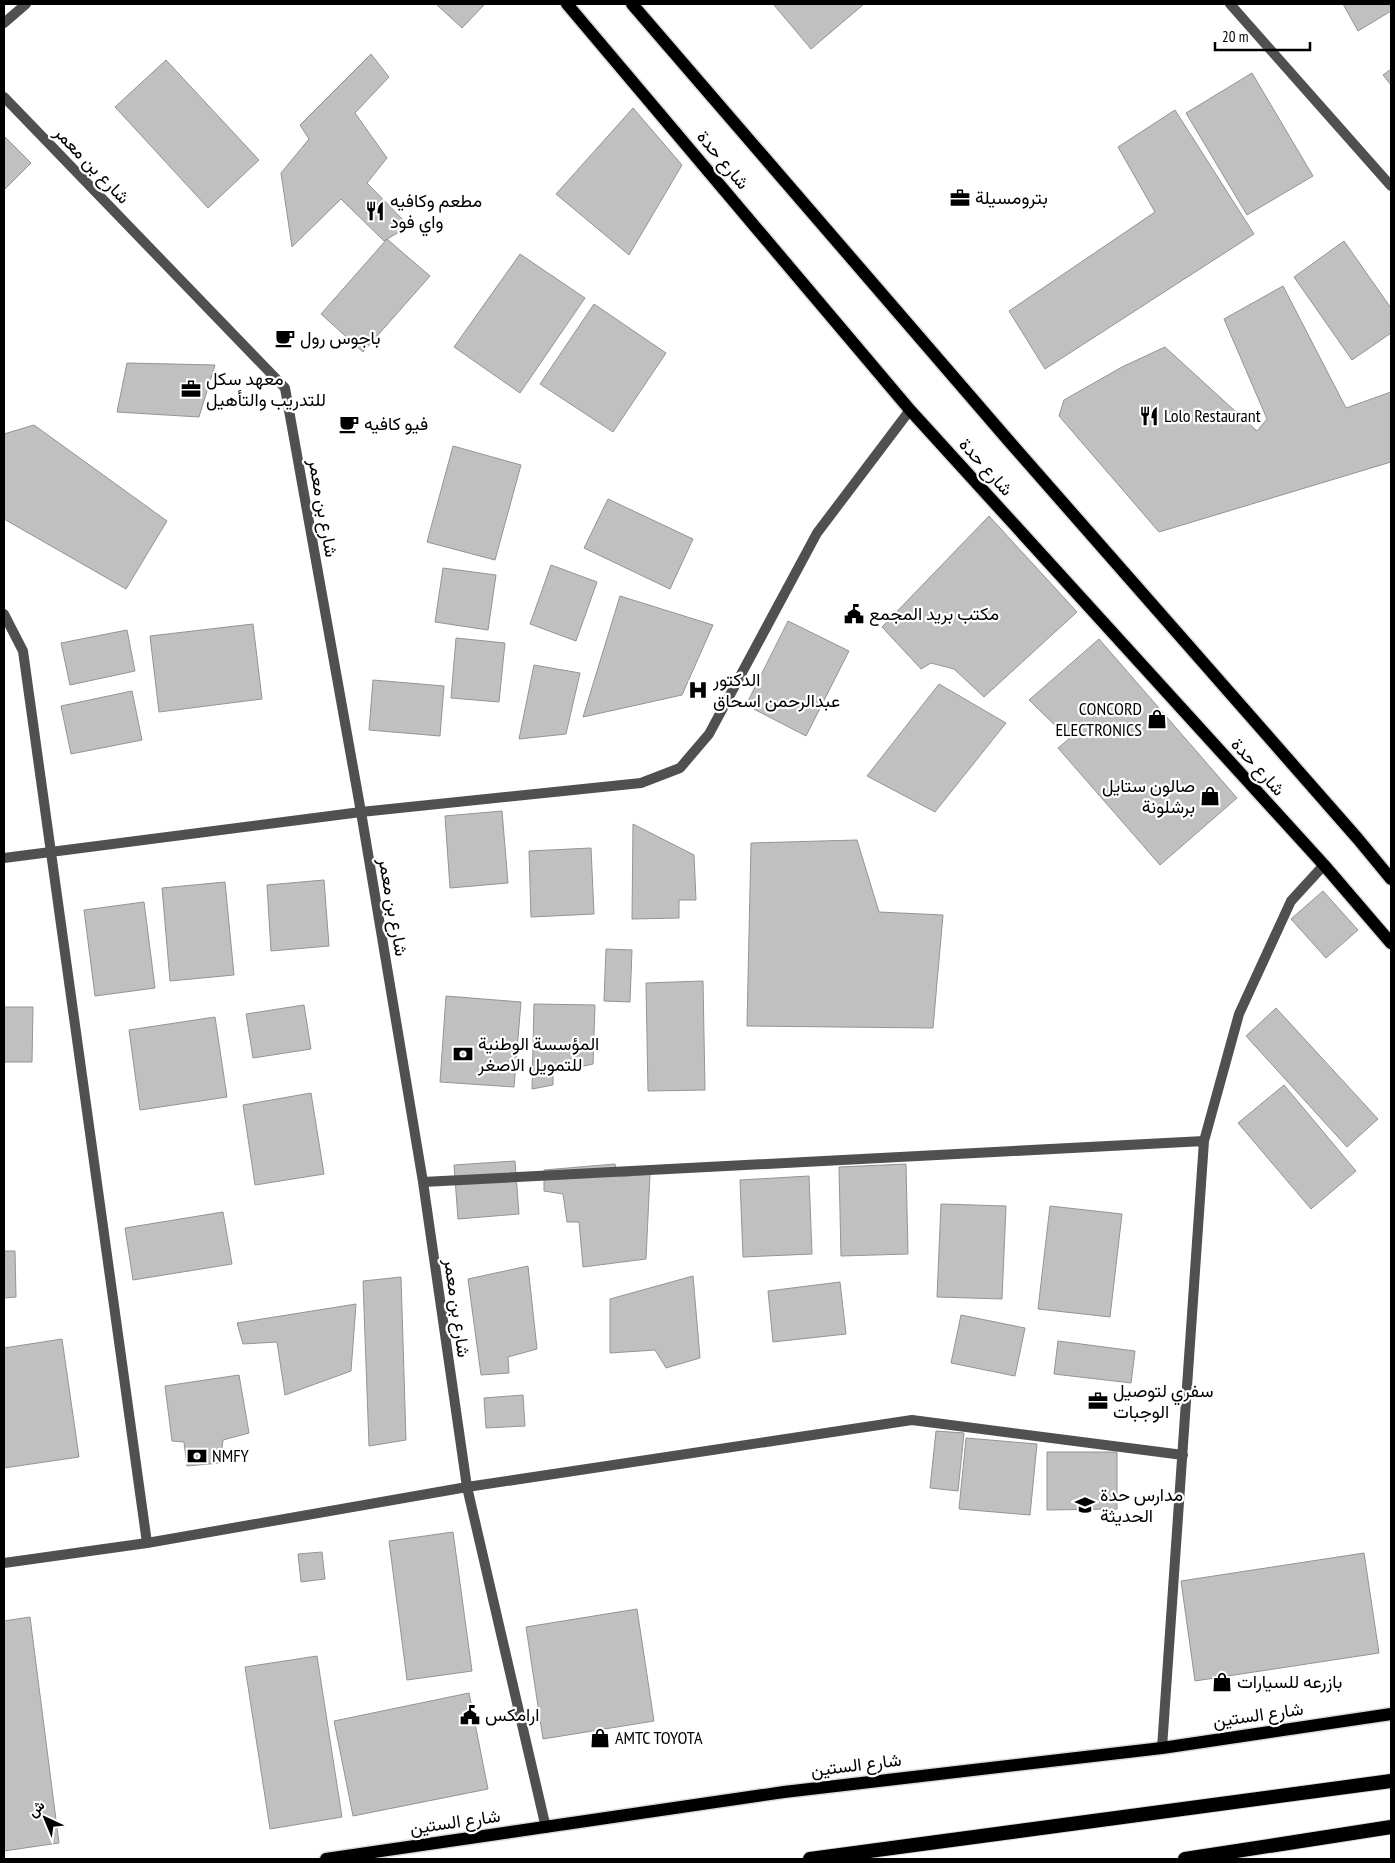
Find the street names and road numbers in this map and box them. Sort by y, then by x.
street label: شارع بن معمر [48,120,135,209]
street label: شارع حدة [691,125,755,195]
street label: شارع حدة [954,433,1018,501]
street label: شارع بن معمر [302,456,343,559]
street label: شارع حدة [1226,733,1290,801]
street label: شارع بن معمر [372,855,413,958]
street label: شارع بن معمر [438,1256,476,1359]
street label: شارع الستين [1211,1697,1305,1733]
street label: شارع الستين [809,1748,903,1782]
street label: شارع الستين [408,1804,502,1840]

